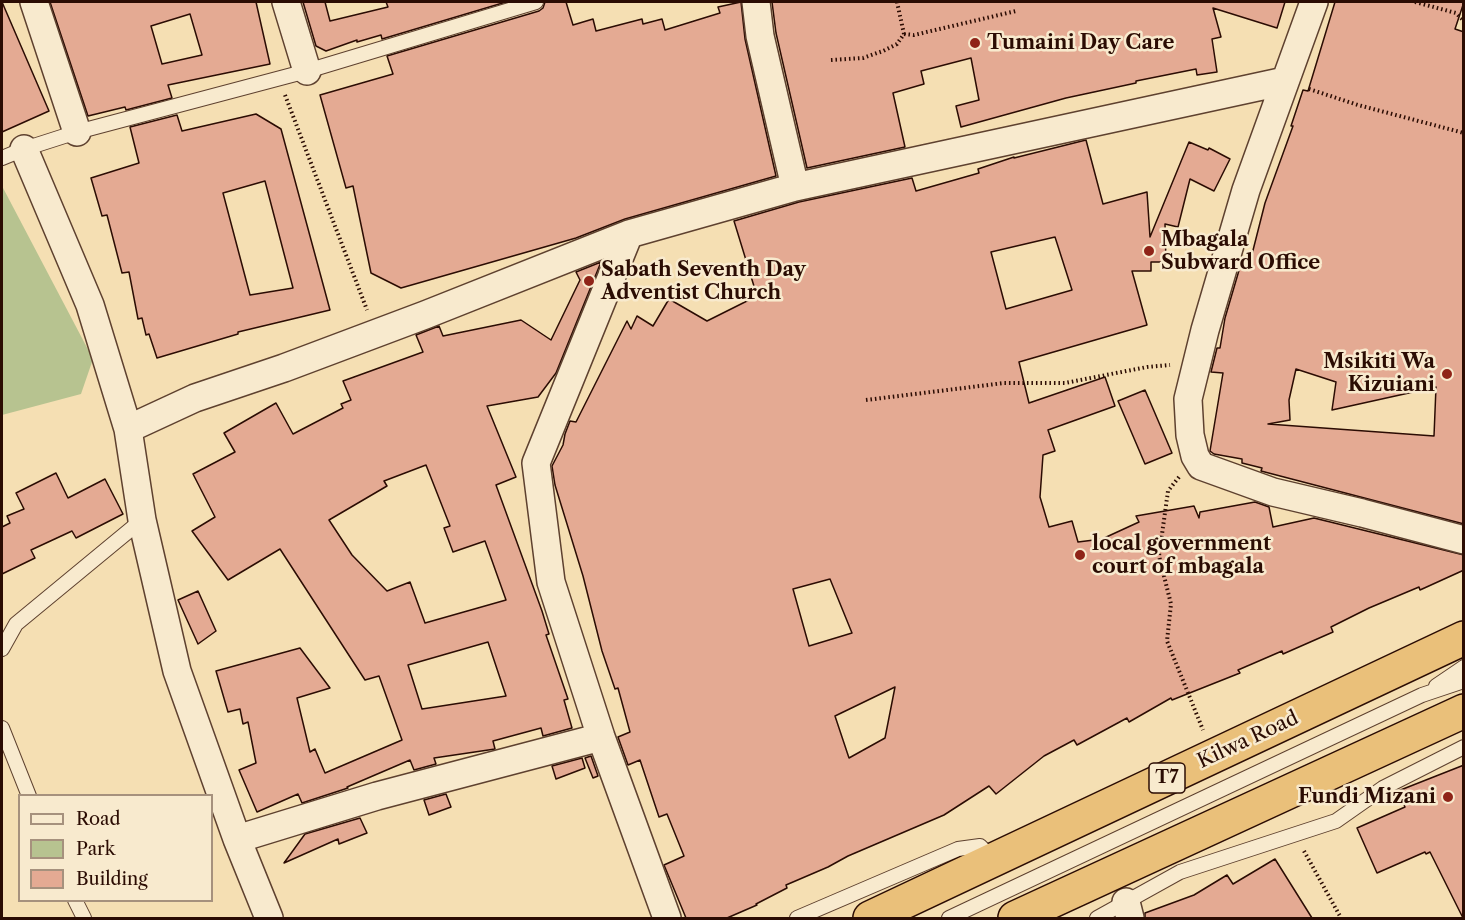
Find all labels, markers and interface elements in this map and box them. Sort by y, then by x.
place label: Tumaini Day Care [987,31,1174,55]
marker: Tumaini Day Care [968,36,982,50]
place label: Mbagala Subward Office [1161,228,1320,275]
marker: Mbagala Subward Office [1142,244,1156,258]
place label: Sabath Seventh Day Adventist Church [601,258,806,305]
marker: Sabath Seventh Day Adventist Church [582,274,596,288]
place label: Msikiti Wa Kizuiani [1323,350,1435,397]
marker: Msikiti Wa Kizuiani [1440,367,1454,381]
place label: local government court of mbagala [1092,532,1271,579]
marker: local government court of mbagala [1073,548,1087,562]
street label: Kilwa Road [1194,706,1302,774]
road number: T7 [1149,763,1185,793]
place label: Fundi Mizani [1298,785,1436,809]
marker: Fundi Mizani [1441,790,1455,804]
legend [18,794,213,902]
text: Road [76,808,121,830]
text: Park [76,838,115,860]
text: Building [76,868,148,890]

